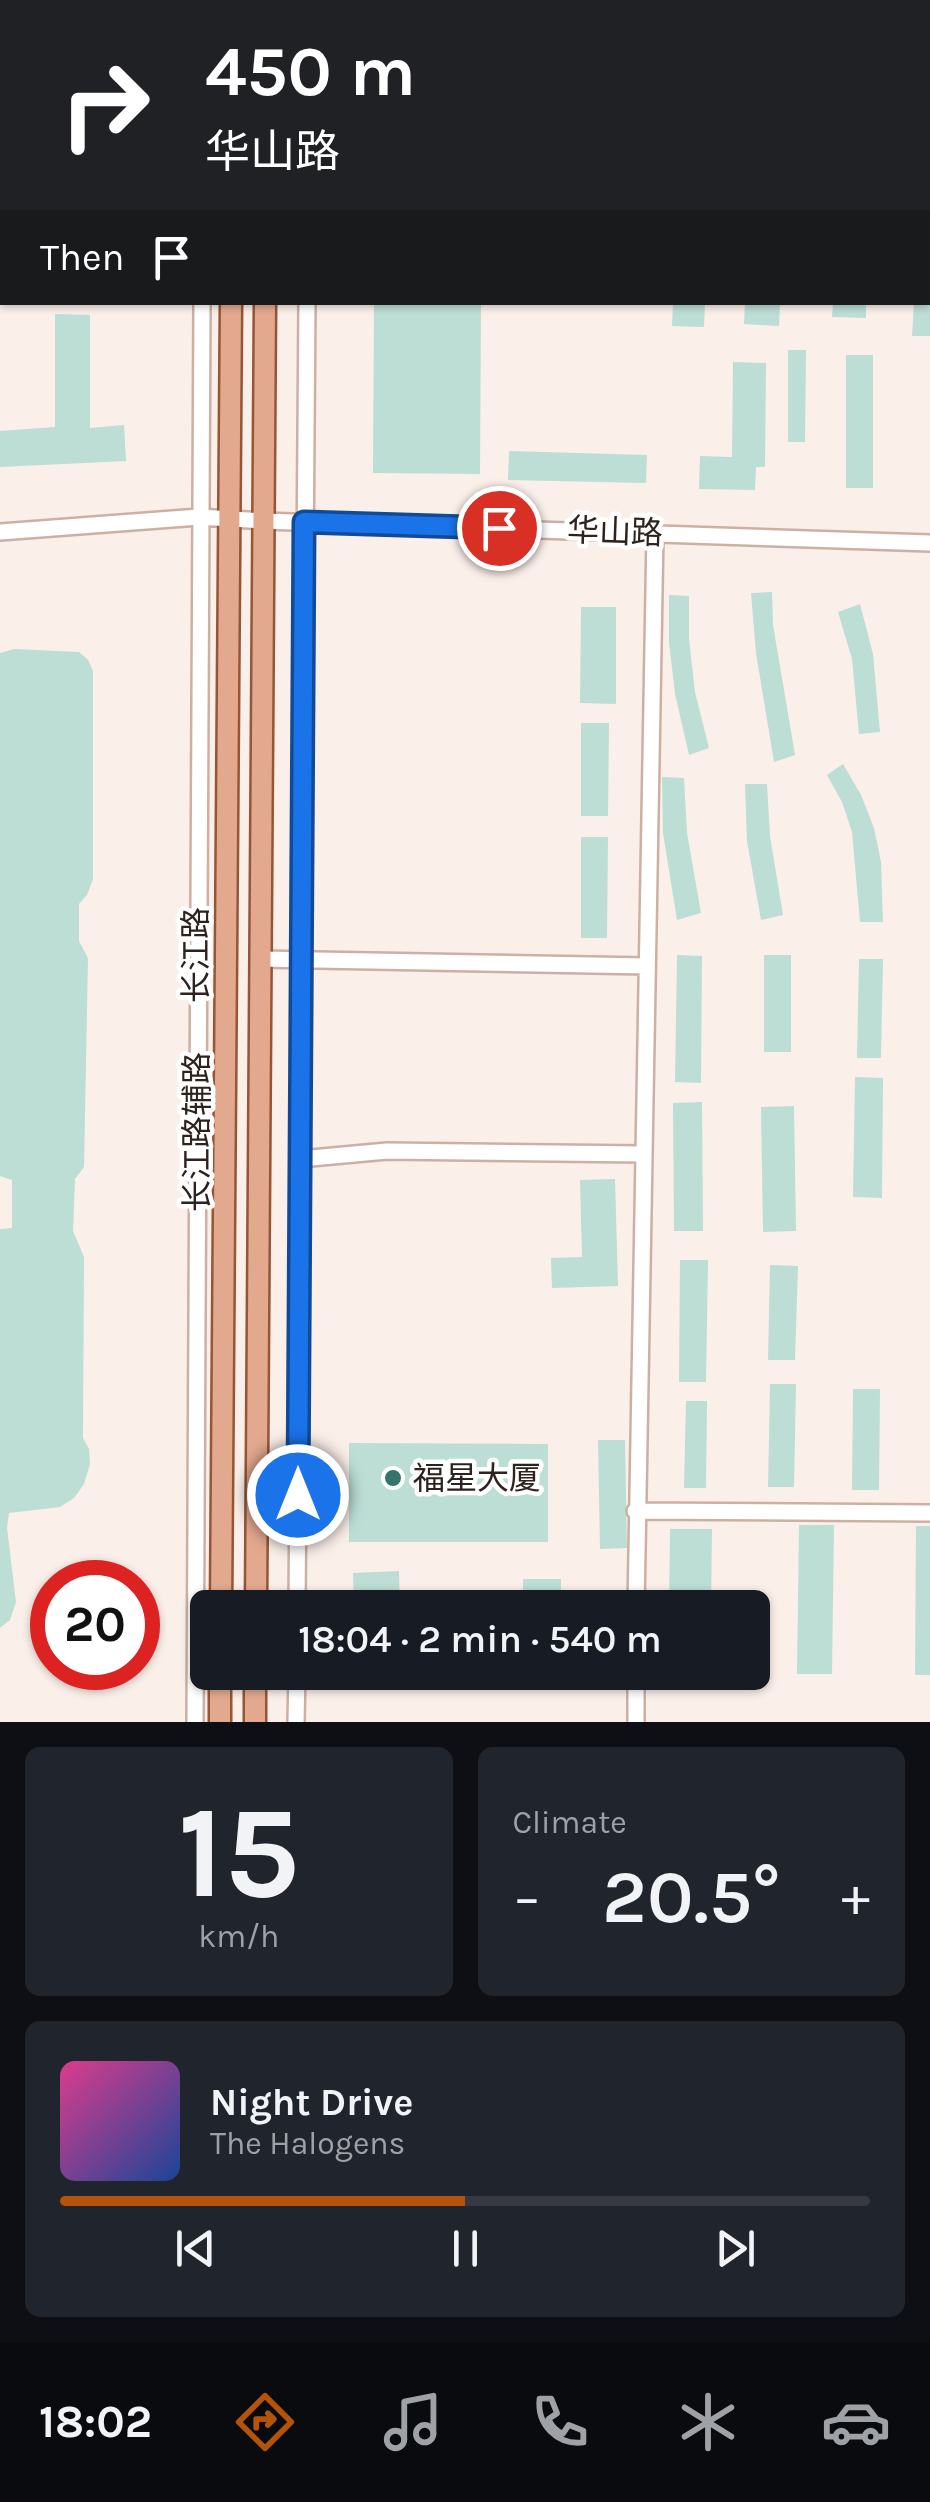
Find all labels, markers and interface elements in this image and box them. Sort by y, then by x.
text: 450 m [205,31,416,113]
icon: right [40,40,170,170]
text: 华山路 [205,126,340,178]
icon: arrive [144,230,199,285]
text: Then [40,235,124,280]
pin [457,486,542,571]
icon: arrive [472,501,527,556]
street label: 华山路 [566,512,664,552]
street label: 长江路 [178,907,215,1003]
street label: 长江路辅路 [179,1052,216,1212]
position arrow [246,1443,350,1547]
place label: 福星大厦 [413,1460,541,1497]
marker: 福星大厦 [382,1467,404,1489]
speed limit sign: 20 [30,1560,160,1690]
text: 18:04 · 2 min · 540 m [298,1617,662,1662]
text: 15 [178,1777,300,1929]
text: Climate [513,1804,627,1841]
text: 20.5° [602,1853,780,1941]
text: − [513,1865,541,1929]
text: + [841,1865,870,1929]
text: km/h [198,1918,279,1955]
text: Night Drive [210,2080,413,2125]
text: The Halogens [210,2125,405,2162]
icon: previous [168,2221,223,2276]
icon: pause [438,2221,493,2276]
icon: next [708,2221,763,2276]
icon: directions [230,2387,300,2457]
icon: music [378,2387,448,2457]
icon: phone [525,2387,595,2457]
icon: climate [673,2387,743,2457]
icon: car [821,2387,891,2457]
text: 18:02 [39,2396,152,2448]

